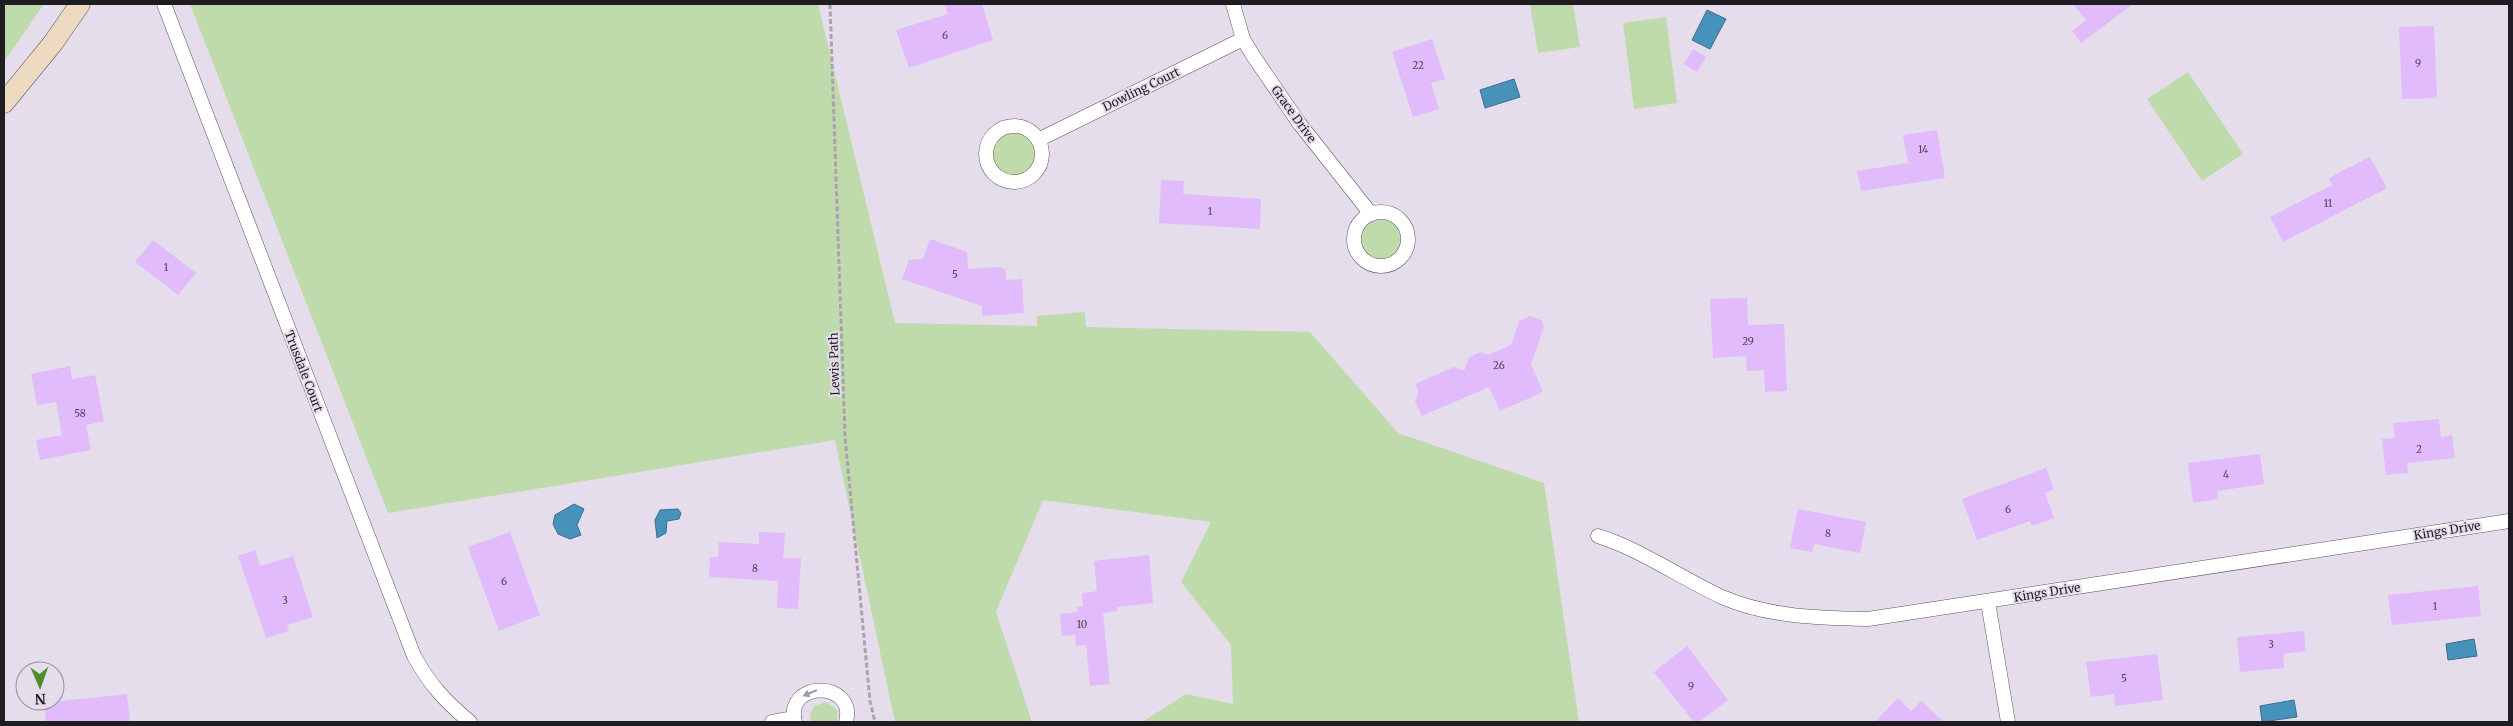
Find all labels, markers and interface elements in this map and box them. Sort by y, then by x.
house number: 6 [942,29,948,42]
house number: 9 [2415,57,2421,70]
house number: 22 [1412,59,1424,72]
street label: Dowling Court [1100,64,1182,114]
street label: Grace Drive [1268,83,1320,145]
house number: 14 [1918,143,1928,156]
house number: 11 [2324,197,2333,210]
house number: 1 [1208,205,1213,218]
house number: 1 [164,261,169,274]
house number: 5 [952,268,958,281]
street label: Trusdale Court [282,328,327,414]
street label: Lewis Path [825,332,843,396]
house number: 29 [1742,335,1754,348]
house number: 26 [1493,359,1505,372]
house number: 58 [74,407,86,420]
house number: 2 [2416,443,2422,456]
house number: 4 [2223,468,2229,481]
house number: 6 [2005,503,2011,516]
street label: Kings Drive [2413,517,2481,543]
house number: 8 [1825,527,1831,540]
house number: 8 [752,562,758,575]
house number: 6 [501,575,507,588]
street label: Kings Drive [2013,579,2081,605]
house number: 3 [282,594,288,607]
house number: 1 [2433,600,2438,613]
house number: 10 [1077,618,1087,631]
house number: 3 [2268,638,2274,651]
north arrow [15,661,65,711]
house number: 5 [2121,672,2127,685]
house number: 9 [1688,680,1694,693]
text: N [35,690,46,708]
one-way arrow [803,690,817,698]

